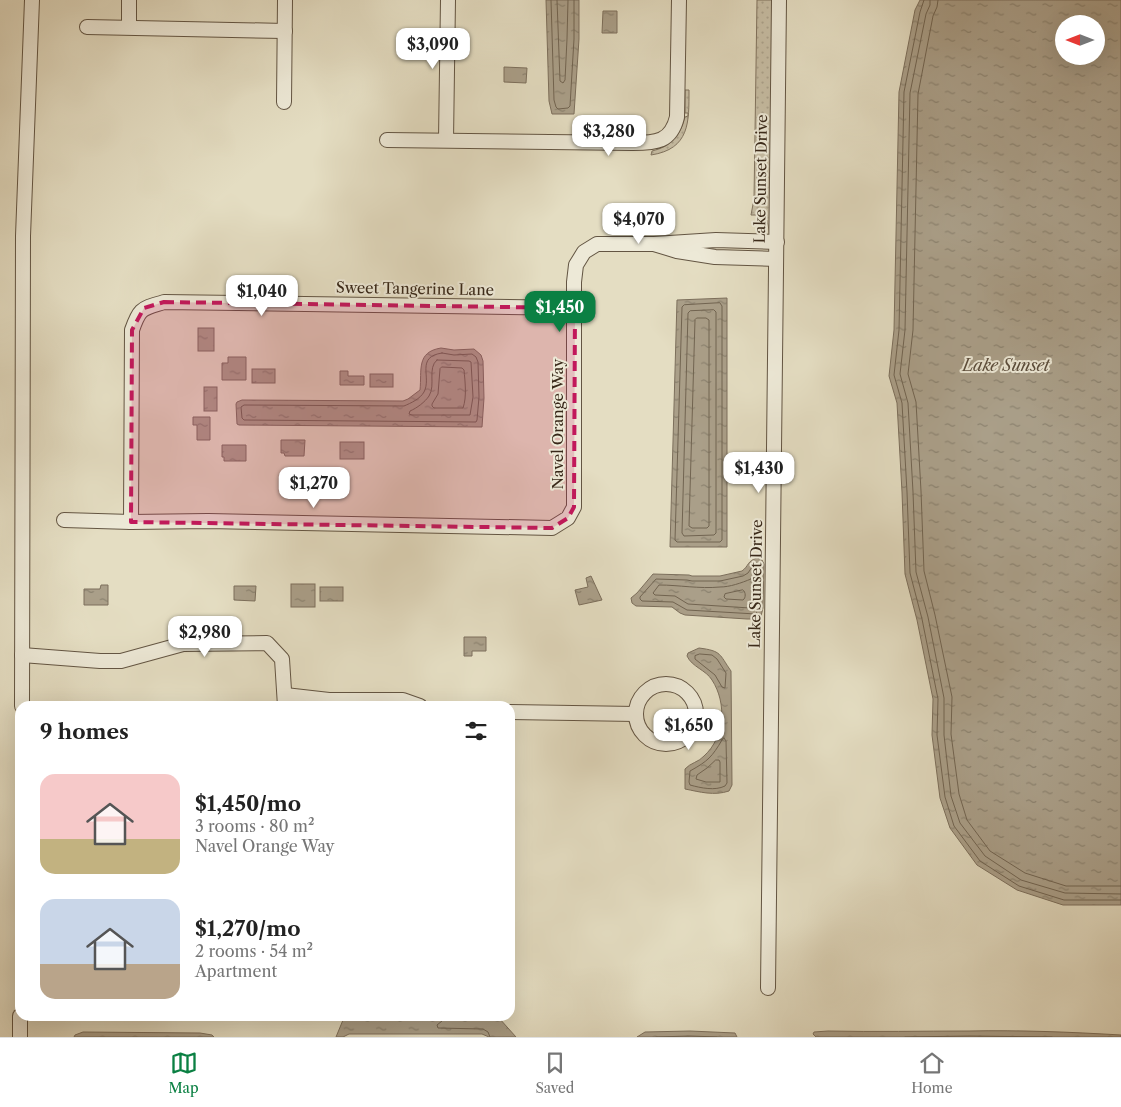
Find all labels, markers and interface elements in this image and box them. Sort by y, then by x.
north arrow [1055,15,1105,65]
map controls [1055,15,1105,65]
pin: $3,090 [392,28,474,70]
text: $3,090 [407,34,459,54]
pin: $3,280 [568,114,650,157]
street label: Lake Sunset Drive [750,114,771,244]
text: $3,280 [583,121,635,141]
pin: $4,070 [598,202,680,245]
text: $4,070 [613,209,665,229]
pin: $1,040 [221,274,303,317]
street label: Sweet Tangerine Lane [336,278,494,299]
text: $1,040 [237,281,287,301]
pin: $1,450 [519,290,601,333]
text: $1,450 [535,297,585,317]
water label: Lake Sunset [961,355,1051,375]
street label: Navel Orange Way [548,358,567,489]
pin: $1,430 [718,452,800,494]
text: $1,430 [734,458,784,478]
pin: $1,270 [273,466,355,509]
text: $1,270 [290,473,338,493]
street label: Lake Sunset Drive [745,519,766,649]
pin: $2,980 [164,616,246,658]
text: $2,980 [179,622,231,642]
pin: $1,650 [648,708,730,751]
text: $1,650 [664,715,714,735]
icon: filters [462,717,490,745]
text: 9 homes [40,719,129,744]
text: $1,450/mo [195,791,301,816]
icon: home [80,794,140,854]
text: 3 rooms · 80 m² [195,816,314,836]
text: Navel Orange Way [195,836,334,856]
text: $1,270/mo [195,916,300,941]
icon: home [80,919,140,979]
text: 2 rooms · 54 m² [195,941,313,961]
text: Apartment [195,961,277,981]
tab: Map [168,1049,199,1097]
tab: Saved [536,1049,574,1097]
tab: Home [911,1049,952,1097]

